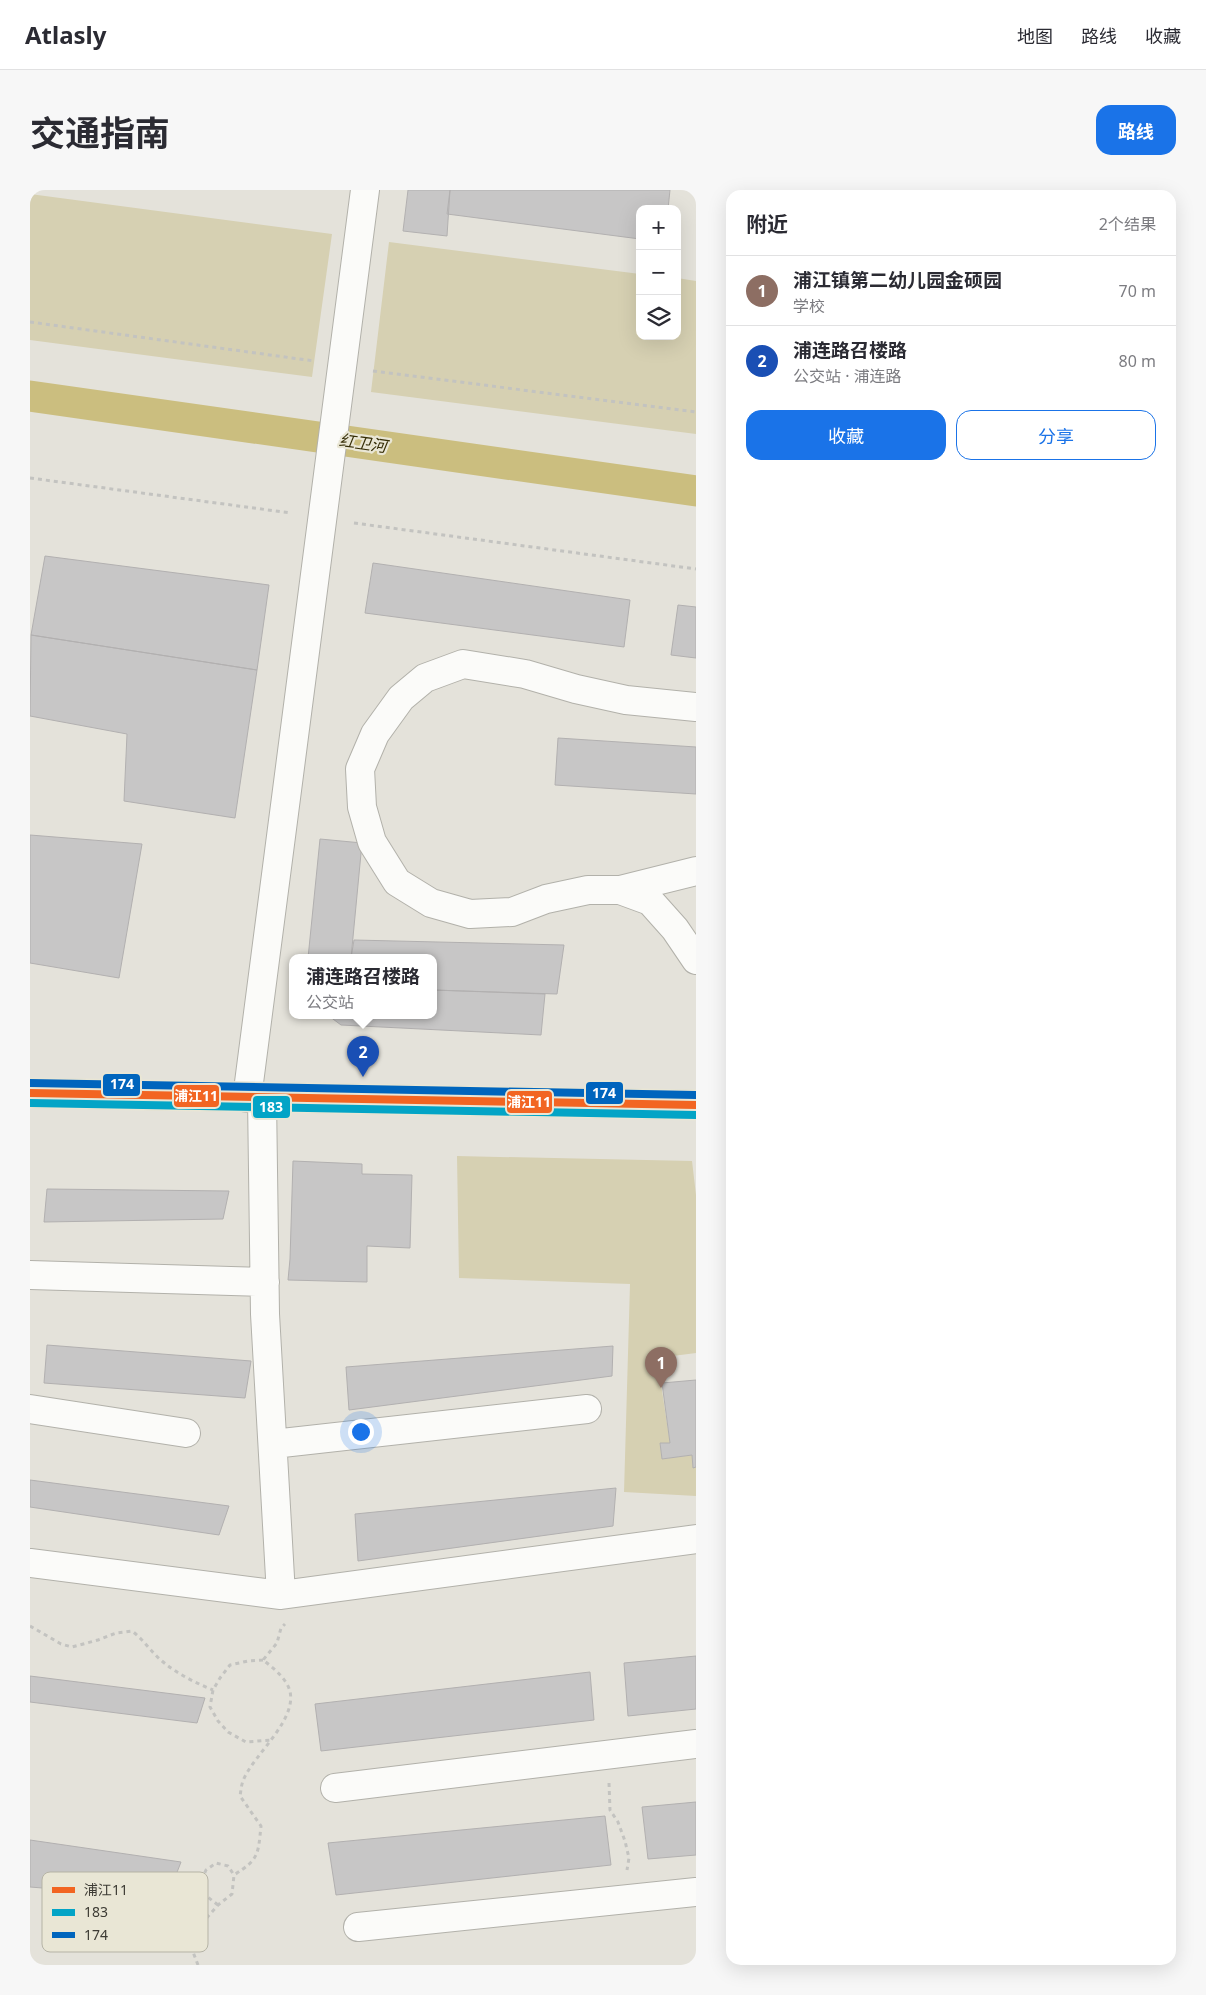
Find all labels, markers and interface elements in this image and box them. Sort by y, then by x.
text: Atlasly [25,18,106,51]
text: 地图 [1017,24,1053,48]
text: 路线 [1081,24,1117,48]
text: 收藏 [1145,24,1181,48]
button: 路线 [1096,105,1176,155]
text: 交通指南 [30,109,170,156]
map controls [636,205,681,340]
button: + [636,205,681,250]
text: 附近 [746,210,788,238]
text: 2个结果 [1099,213,1156,235]
button: − [636,250,681,295]
text: 浦江镇第二幼儿园金硕园 [793,267,1002,293]
text: 1 [757,280,767,302]
text: 70 m [1119,280,1156,302]
button: layers [636,295,681,340]
text: 学校 [793,295,825,317]
text: 浦连路召楼路 [793,337,907,363]
text: 2 [757,350,767,372]
text: 80 m [1119,350,1156,372]
text: 公交站 · 浦连路 [793,365,902,387]
button: 收藏 [746,410,946,460]
button: 分享 [956,410,1156,460]
water label: 红卫河 [338,429,391,458]
popup [289,954,437,1019]
text: 浦连路召楼路 [306,963,420,989]
text: 公交站 [306,991,354,1013]
pin: 2 [347,1036,379,1077]
line badge: 174 [102,1073,141,1097]
text: 174 [110,1074,134,1093]
line badge: 174 [585,1081,624,1105]
text: 174 [592,1083,616,1102]
line badge: 浦江11 [173,1084,220,1108]
text: 浦江11 [174,1086,218,1105]
line badge: 浦江11 [506,1090,553,1114]
text: 浦江11 [507,1092,551,1111]
line badge: 183 [252,1095,291,1119]
text: 183 [259,1097,283,1116]
pin: 1 [645,1347,677,1388]
your location [348,1419,374,1445]
legend [42,1872,208,1952]
text: 浦江11 [84,1880,128,1899]
text: 183 [84,1902,108,1921]
text: 174 [84,1925,108,1944]

